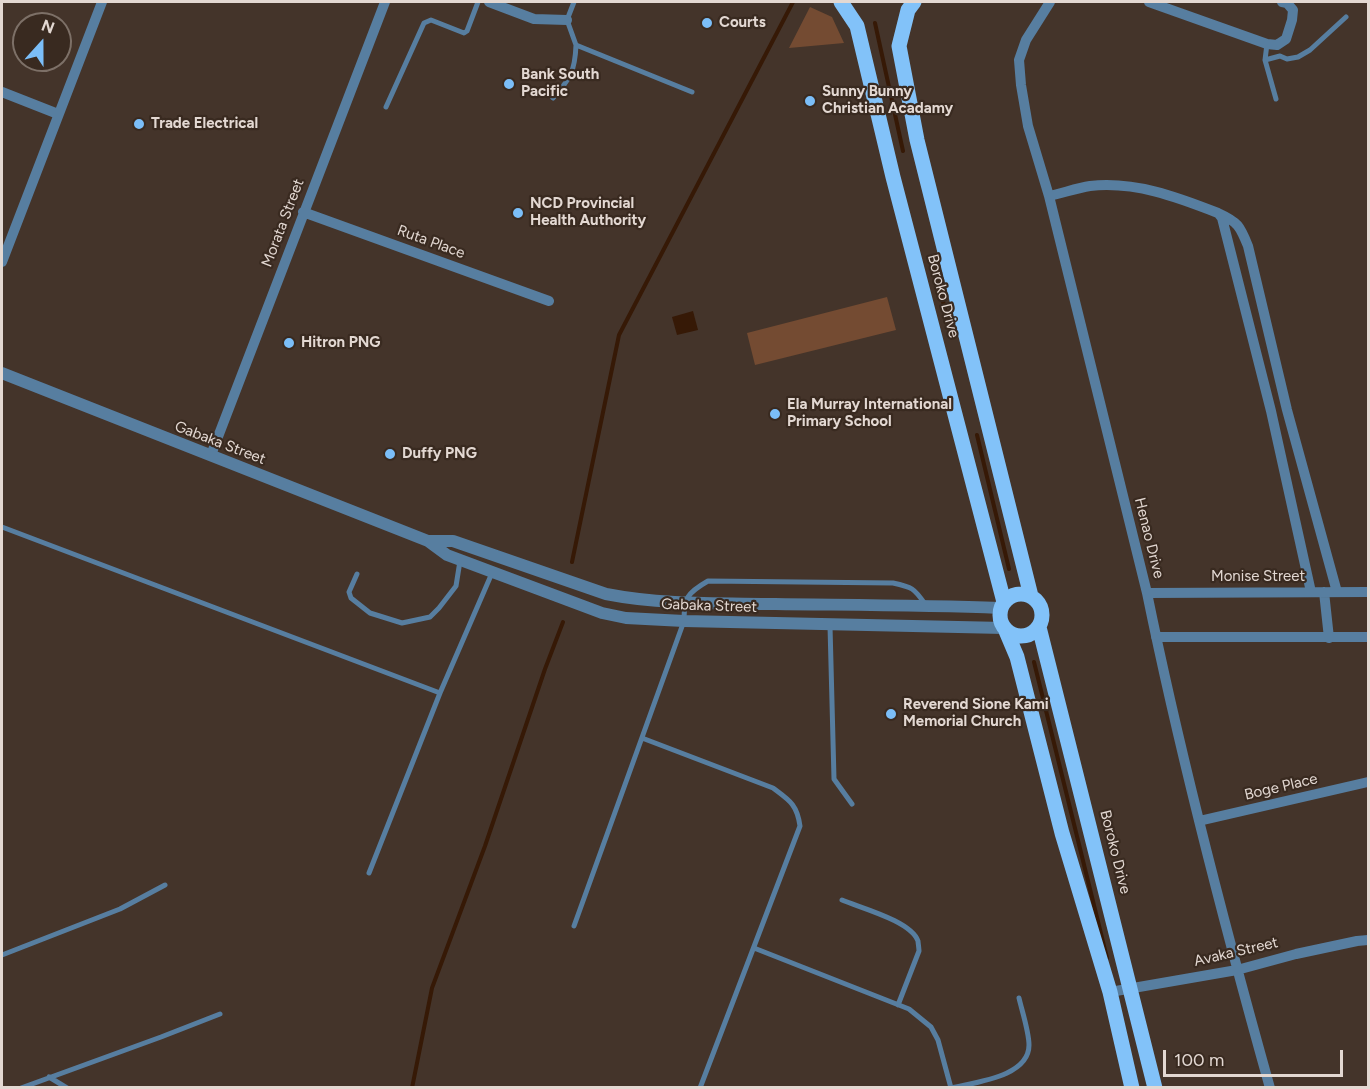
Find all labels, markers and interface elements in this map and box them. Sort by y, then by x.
north arrow [12,12,72,72]
place label: Courts [719,14,766,32]
text: N [39,16,57,38]
marker: Courts [700,16,714,30]
place label: Bank South Pacific [521,66,599,101]
marker: Bank South Pacific [502,77,516,91]
place label: Sunny Bunny Christian Acadamy [822,83,953,118]
marker: Sunny Bunny Christian Acadamy [803,94,817,108]
place label: Trade Electrical [151,115,258,133]
marker: Trade Electrical [132,117,146,131]
street label: Morata Street [258,176,308,270]
place label: NCD Provincial Health Authority [530,195,646,230]
marker: NCD Provincial Health Authority [511,206,525,220]
street label: Ruta Place [395,221,467,263]
street label: Boroko Drive [923,252,963,340]
place label: Hitron PNG [301,334,380,352]
marker: Hitron PNG [282,336,296,350]
place label: Ela Murray International Primary School [787,396,952,431]
marker: Ela Murray International Primary School [768,407,782,421]
street label: Gabaka Street [172,417,268,469]
place label: Duffy PNG [402,445,477,463]
marker: Duffy PNG [383,447,397,461]
street label: Henao Drive [1130,496,1168,580]
street label: Monise Street [1211,568,1305,586]
street label: Gabaka Street [661,595,757,617]
place label: Reverend Sione Kami Memorial Church [903,696,1049,731]
marker: Reverend Sione Kami Memorial Church [884,707,898,721]
street label: Boge Place [1243,770,1319,804]
street label: Boroko Drive [1096,808,1134,896]
street label: Avaka Street [1192,934,1280,970]
scale bar [1166,1038,1346,1076]
text: 100 m [1174,1049,1224,1071]

